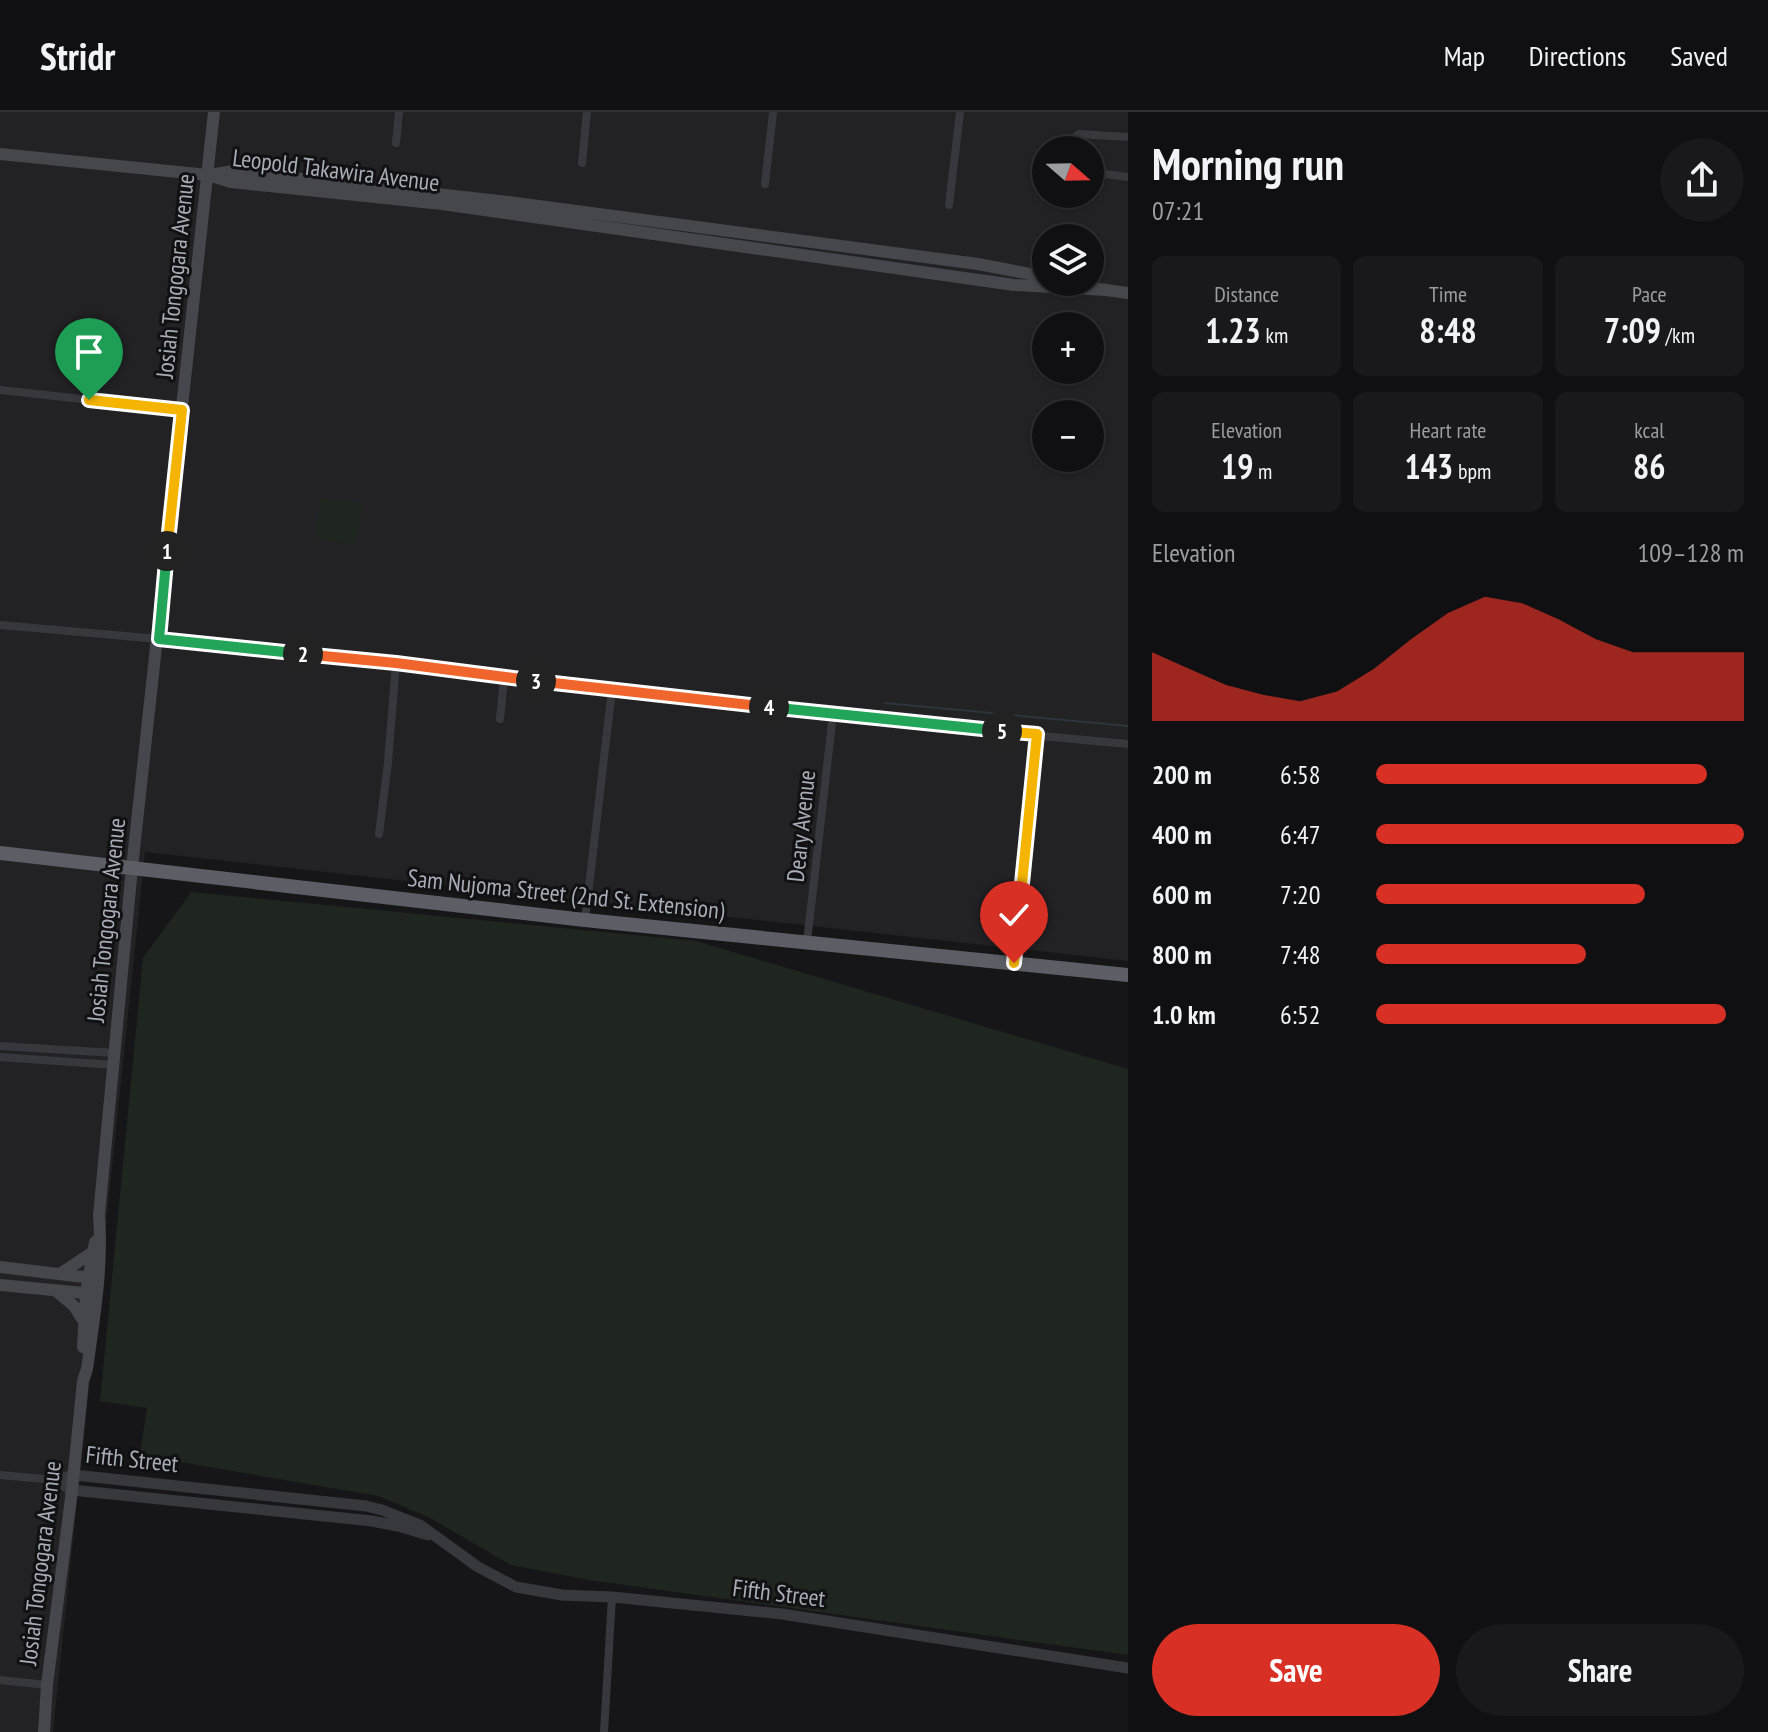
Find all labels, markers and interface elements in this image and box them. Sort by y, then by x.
text: Stridr [40,31,115,80]
text: Map [1444,37,1485,74]
text: Directions [1529,37,1626,74]
text: Saved [1670,37,1728,74]
text: Morning run [1152,135,1344,192]
north arrow [1032,136,1104,208]
map controls [1032,136,1104,472]
button: share [1660,138,1744,222]
street label: Leopold Takawira Avenue [231,142,441,198]
street label: Josiah Tongogara Avenue [149,172,201,381]
text: 07:21 [1152,194,1204,227]
button: layers [1032,224,1104,296]
text: Distance [1214,280,1279,308]
text: Time [1429,280,1467,308]
text: Pace [1632,280,1667,308]
text: 1.23 [1205,308,1261,352]
text: 8:48 [1419,308,1477,352]
text: 7:09 [1604,308,1661,352]
button: + [1032,312,1104,384]
pin [55,318,123,400]
text: km [1261,321,1288,349]
text: /km [1661,321,1695,349]
icon: arrive [67,330,111,374]
button: − [1032,400,1104,472]
text: Elevation [1211,416,1282,444]
text: Heart rate [1410,416,1486,444]
text: kcal [1634,416,1664,444]
text: 19 [1221,444,1253,488]
text: 143 [1405,444,1453,488]
text: 86 [1633,444,1666,488]
text: m [1253,457,1272,485]
text: bpm [1453,457,1491,485]
pin: 1 [147,531,187,571]
text: Elevation [1152,536,1235,569]
text: 109–128 m [1638,536,1744,569]
text: 1 [162,537,172,565]
pin: 2 [283,634,323,674]
text: 2 [298,640,308,668]
pin: 3 [516,661,556,701]
text: 3 [531,667,541,695]
pin: 4 [749,687,789,727]
text: 4 [764,693,774,721]
pin: 5 [982,711,1022,751]
text: 5 [997,717,1007,745]
text: 200 m [1152,758,1212,791]
text: 6:58 [1280,758,1320,791]
street label: Deary Avenue [780,769,822,883]
street label: Josiah Tongogara Avenue [80,816,132,1025]
text: 400 m [1152,818,1212,851]
text: 6:47 [1280,818,1320,851]
street label: Sam Nujoma Street (2nd St. Extension) [406,862,726,926]
text: 600 m [1152,878,1212,911]
text: 7:20 [1280,878,1320,911]
pin [980,881,1048,963]
icon: check [992,893,1036,937]
text: 800 m [1152,938,1212,971]
text: 7:48 [1280,938,1320,971]
text: 1.0 km [1152,998,1216,1031]
text: 6:52 [1280,998,1320,1031]
street label: Fifth Street [84,1439,180,1479]
street label: Josiah Tongogara Avenue [12,1459,68,1668]
street label: Fifth Street [731,1572,827,1614]
button: Save [1152,1624,1440,1716]
button: Share [1456,1624,1744,1716]

